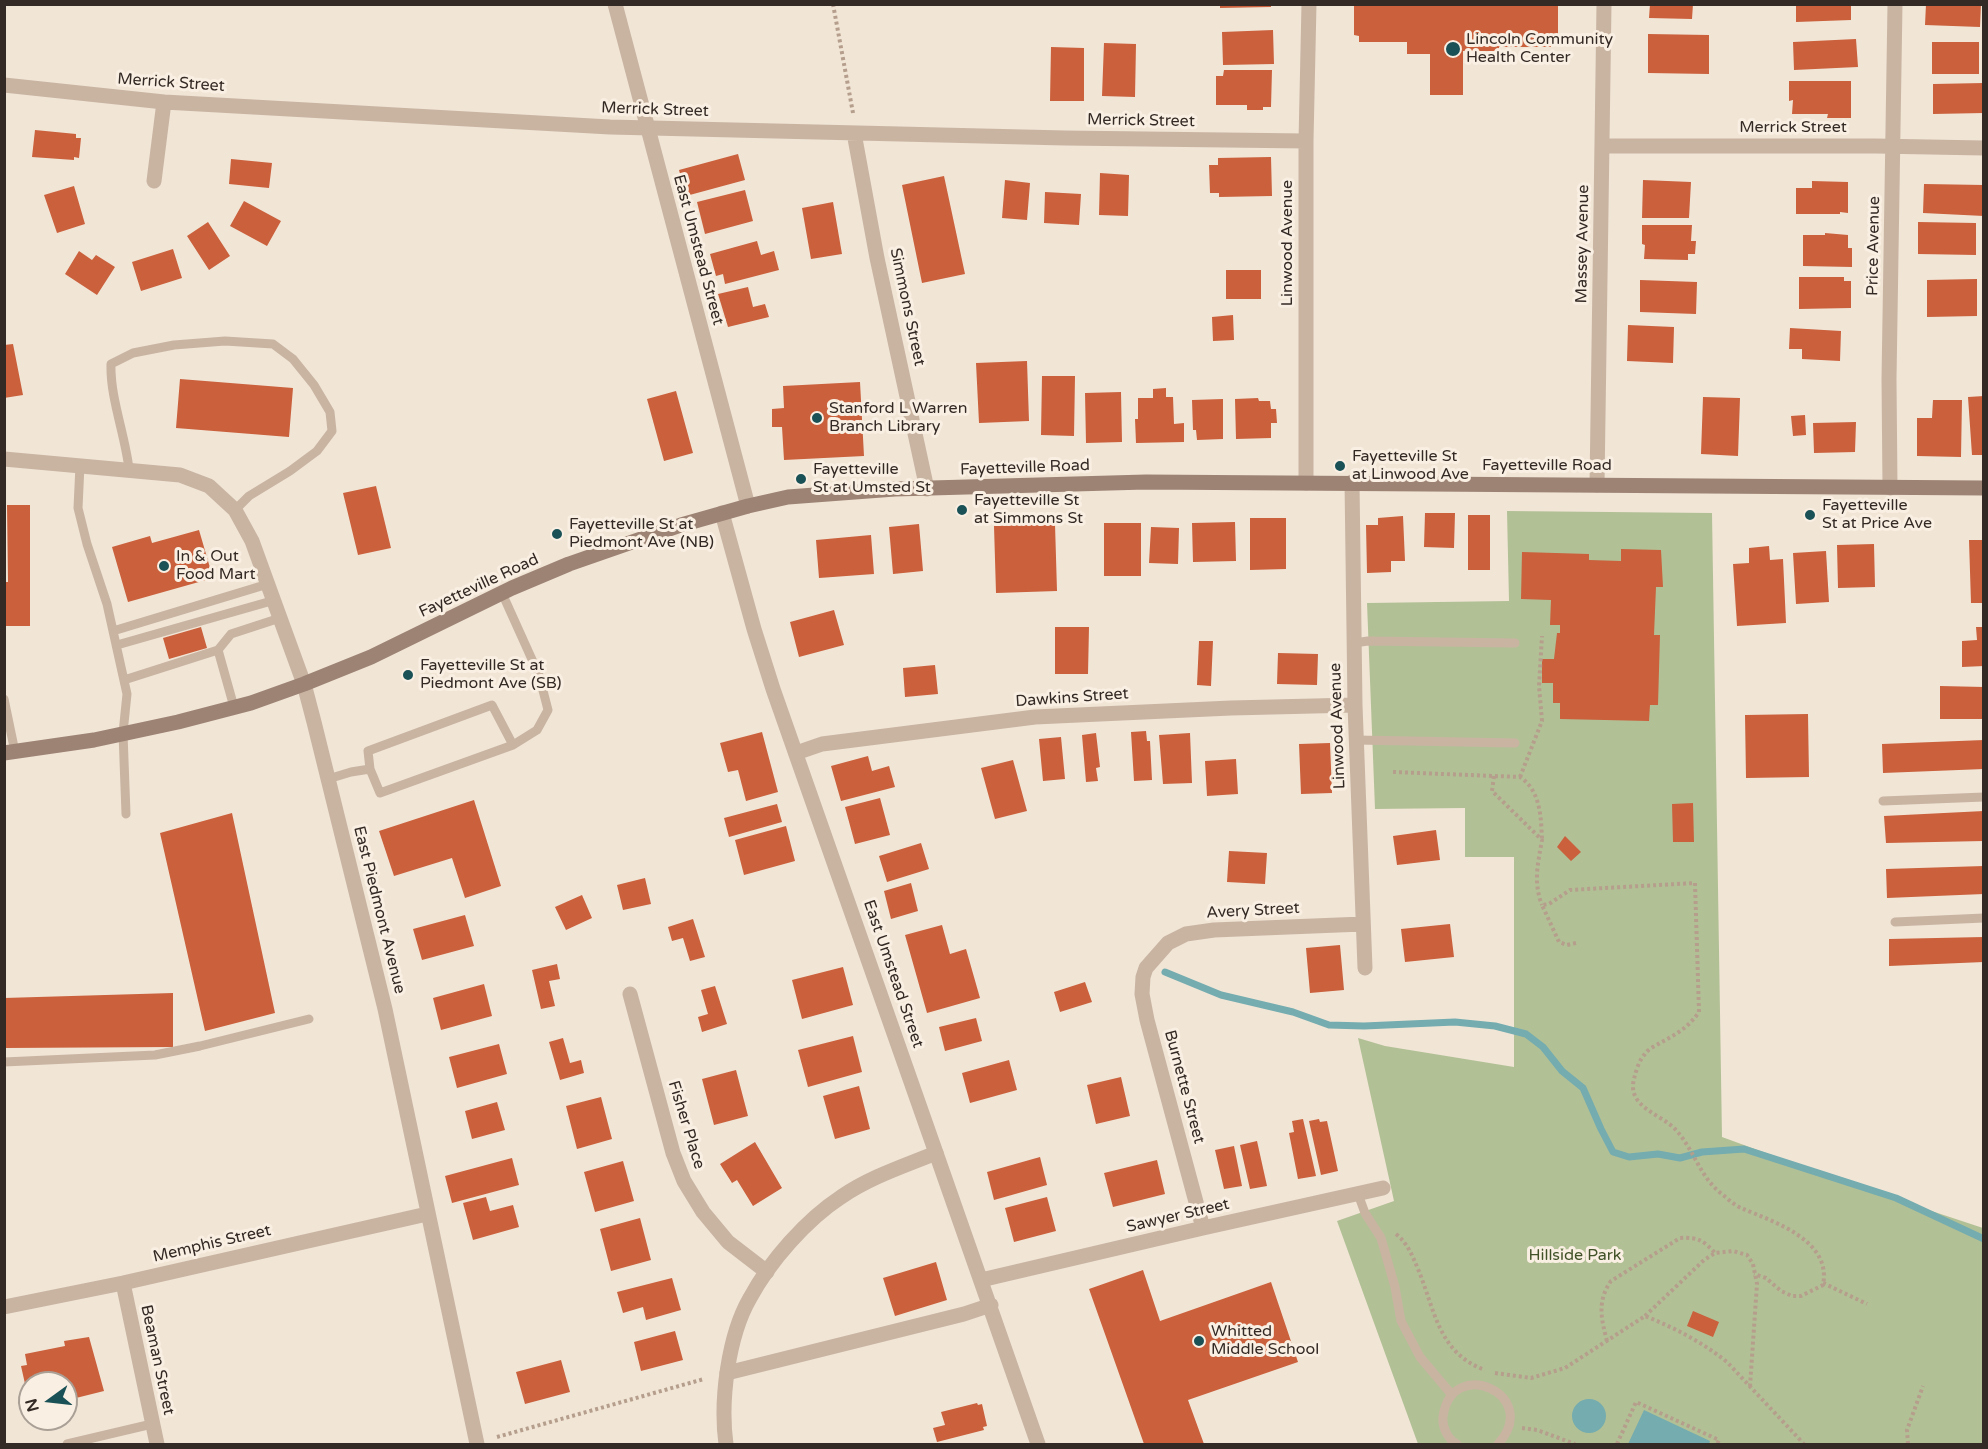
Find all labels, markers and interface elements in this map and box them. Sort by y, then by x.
place label: Lincoln Community Health Center [1466,30,1613,68]
marker: Lincoln Community Health Center [1444,40,1462,58]
street label: Merrick Street [117,70,225,96]
street label: Merrick Street [601,99,709,121]
street label: Merrick Street [1087,110,1195,132]
street label: Merrick Street [1739,118,1847,138]
street label: East Umstead Street [669,173,727,327]
street label: Linwood Avenue [1278,180,1298,306]
street label: Massey Avenue [1572,184,1594,304]
street label: Price Avenue [1864,196,1884,296]
street label: Simmons Street [885,246,929,368]
place label: Stanford L Warren Branch Library [829,399,967,437]
marker: Stanford L Warren Branch Library [810,411,824,425]
place label: Fayetteville St at Linwood Ave [1352,447,1469,485]
street label: Fayetteville Road [960,456,1090,480]
street label: Fayetteville Road [1482,456,1612,476]
marker: Fayetteville St at Linwood Ave [1333,459,1347,473]
place label: Fayetteville St at Umsted St [813,460,931,498]
marker: Fayetteville St at Umsted St [794,472,808,486]
place label: Fayetteville St at Simmons St [974,491,1083,529]
place label: Fayetteville St at Price Ave [1822,496,1932,534]
marker: Fayetteville St at Simmons St [955,503,969,517]
marker: Fayetteville St at Price Ave [1803,508,1817,522]
place label: Fayetteville St at Piedmont Ave (NB) [569,515,714,553]
marker: Fayetteville St at Piedmont Ave (NB) [550,527,564,541]
place label: In & Out Food Mart [176,547,255,585]
street label: Fayetteville Road [416,550,542,622]
marker: In & Out Food Mart [157,559,171,573]
place label: Fayetteville St at Piedmont Ave (SB) [420,656,562,694]
street label: Linwood Avenue [1326,663,1350,789]
marker: Fayetteville St at Piedmont Ave (SB) [401,668,415,682]
street label: Dawkins Street [1015,684,1129,712]
street label: East Piedmont Avenue [349,824,409,996]
street label: East Umstead Street [859,898,927,1050]
street label: Avery Street [1206,899,1300,923]
street label: Burnette Street [1160,1028,1208,1146]
street label: Fisher Place [663,1078,709,1172]
street label: Sawyer Street [1125,1195,1231,1237]
street label: Memphis Street [151,1221,273,1267]
park label: Hillside Park [1528,1246,1622,1266]
street label: Beaman Street [136,1303,178,1417]
place label: Whitted Middle School [1211,1322,1319,1360]
marker: Whitted Middle School [1192,1334,1206,1348]
north arrow [18,1371,78,1431]
text: N [21,1396,44,1414]

